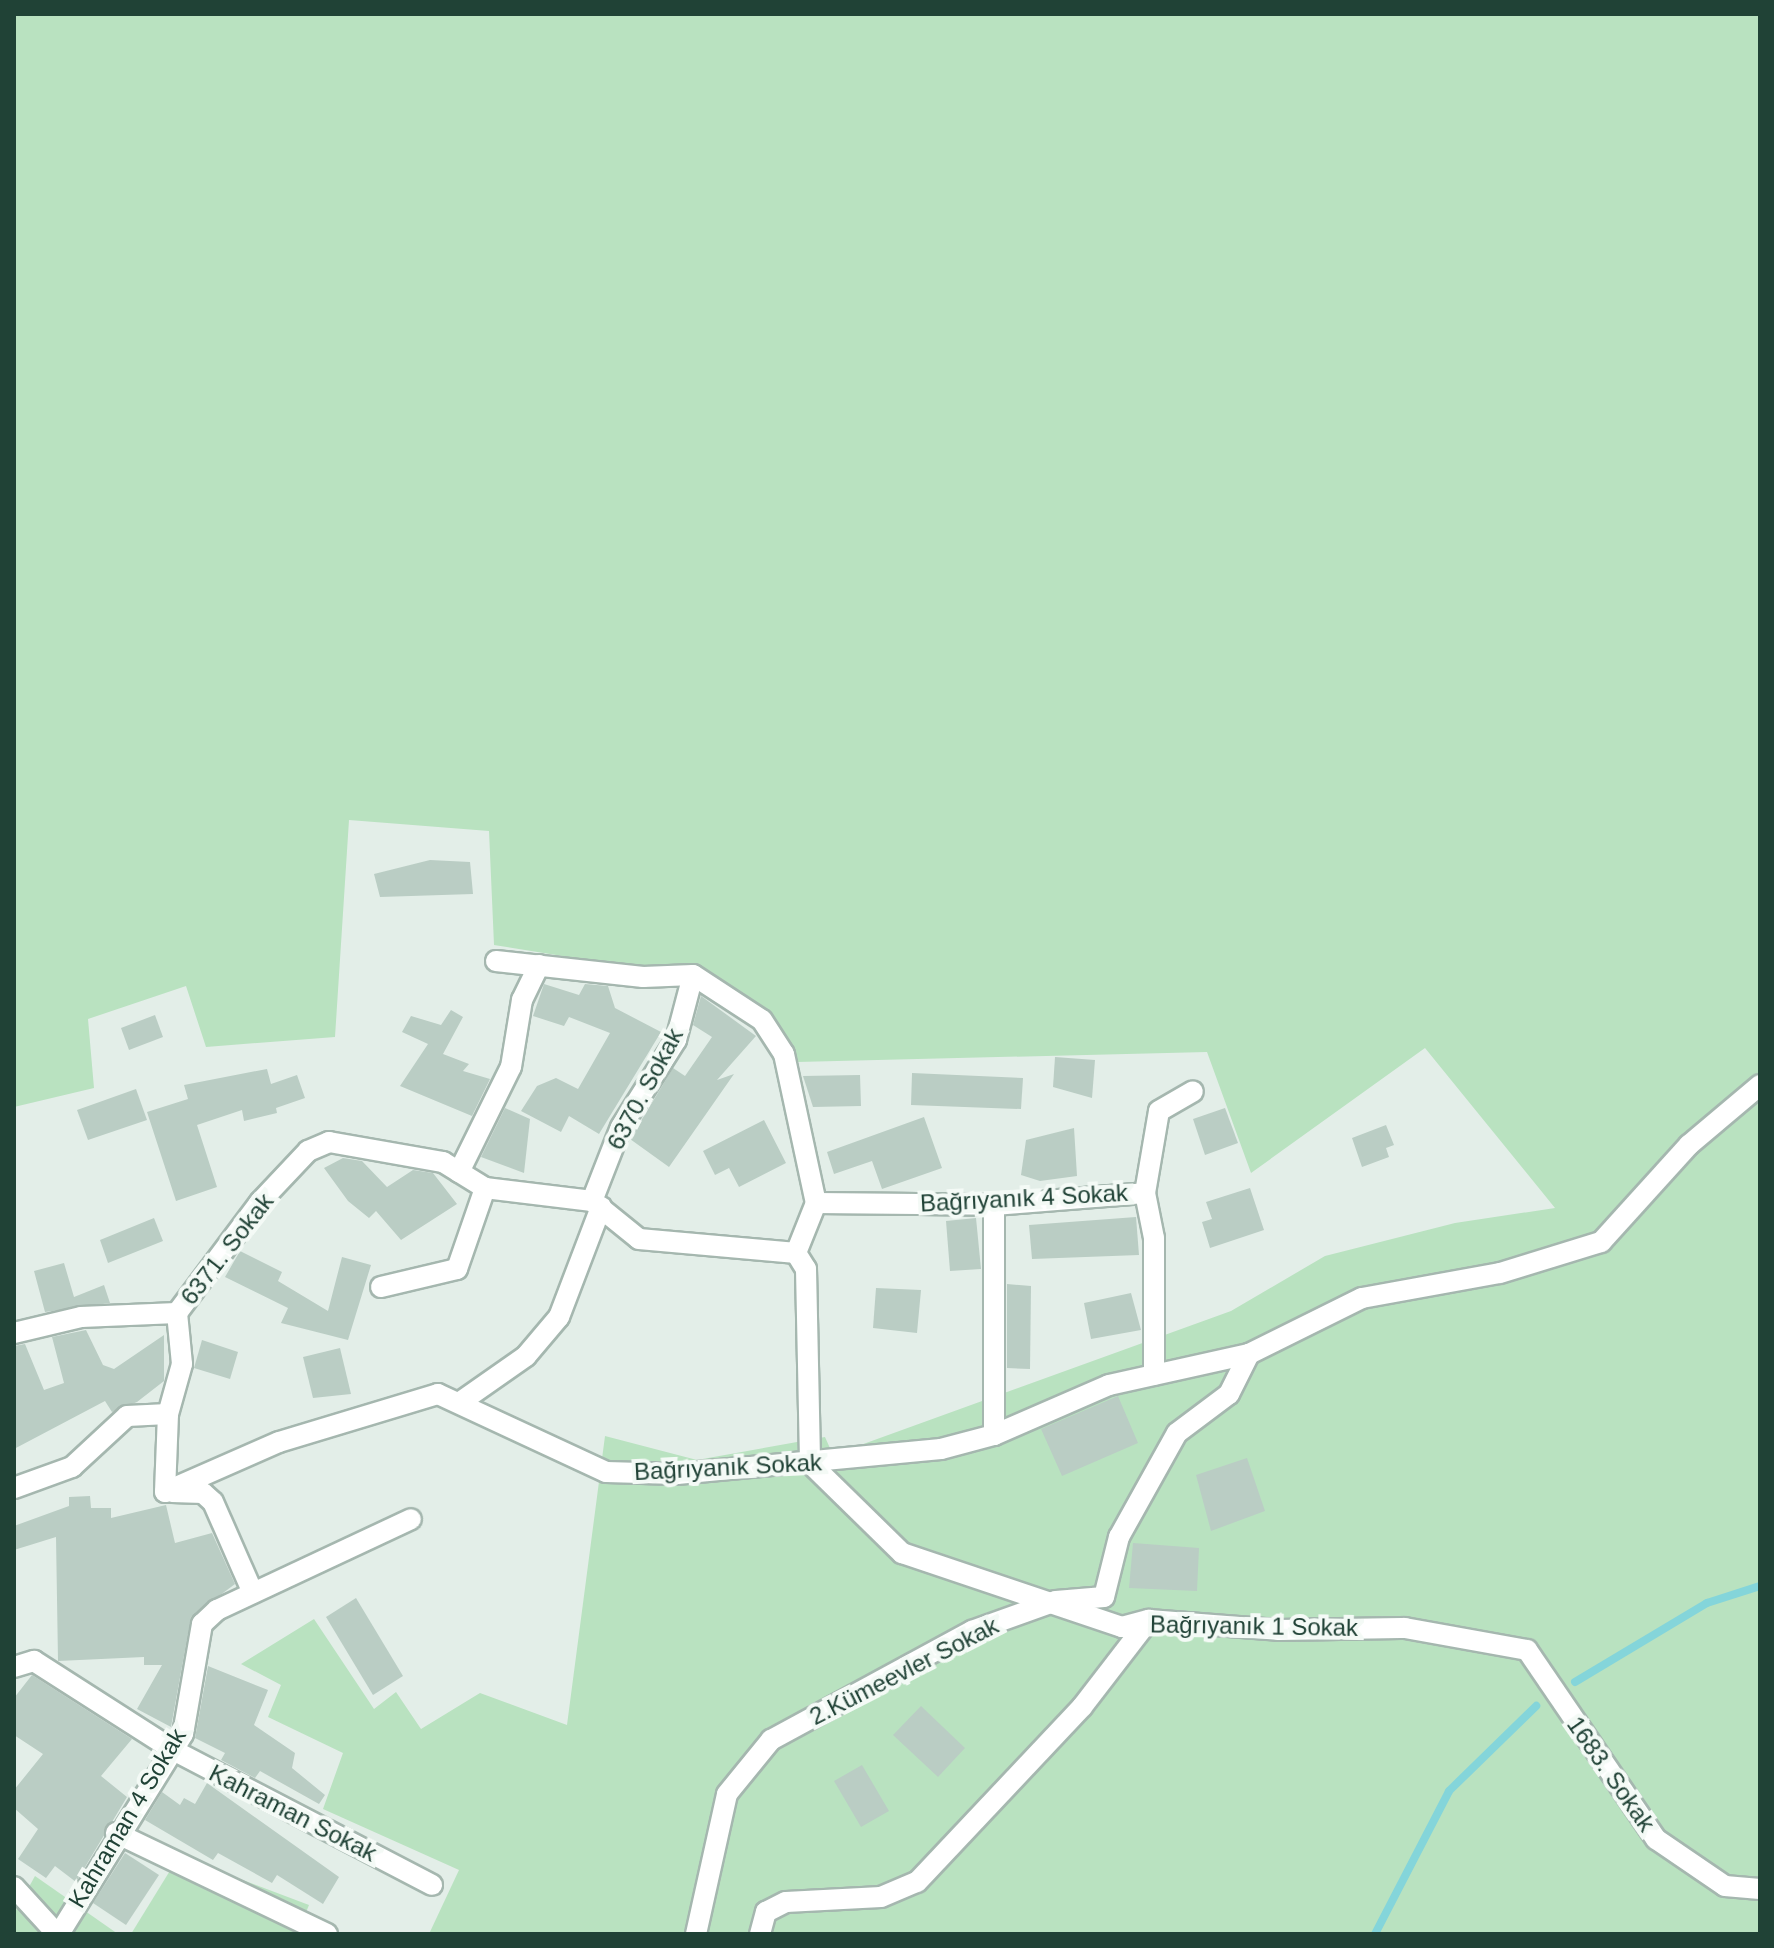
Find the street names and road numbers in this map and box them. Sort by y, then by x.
street label: 6370. Sokak [601,1023,689,1155]
street label: Bağrıyanık 4 Sokak [919,1178,1129,1218]
street label: 6371. Sokak [175,1188,279,1310]
street label: Bağrıyanık Sokak [633,1448,823,1486]
street label: Bağrıyanık 1 Sokak [1150,1610,1358,1642]
street label: 2.Kümeevler Sokak [805,1611,1003,1731]
street label: 1683. Sokak [1561,1711,1661,1837]
street label: Kahraman 4 Sokak [62,1723,192,1913]
street label: Kahraman Sokak [204,1758,382,1868]

